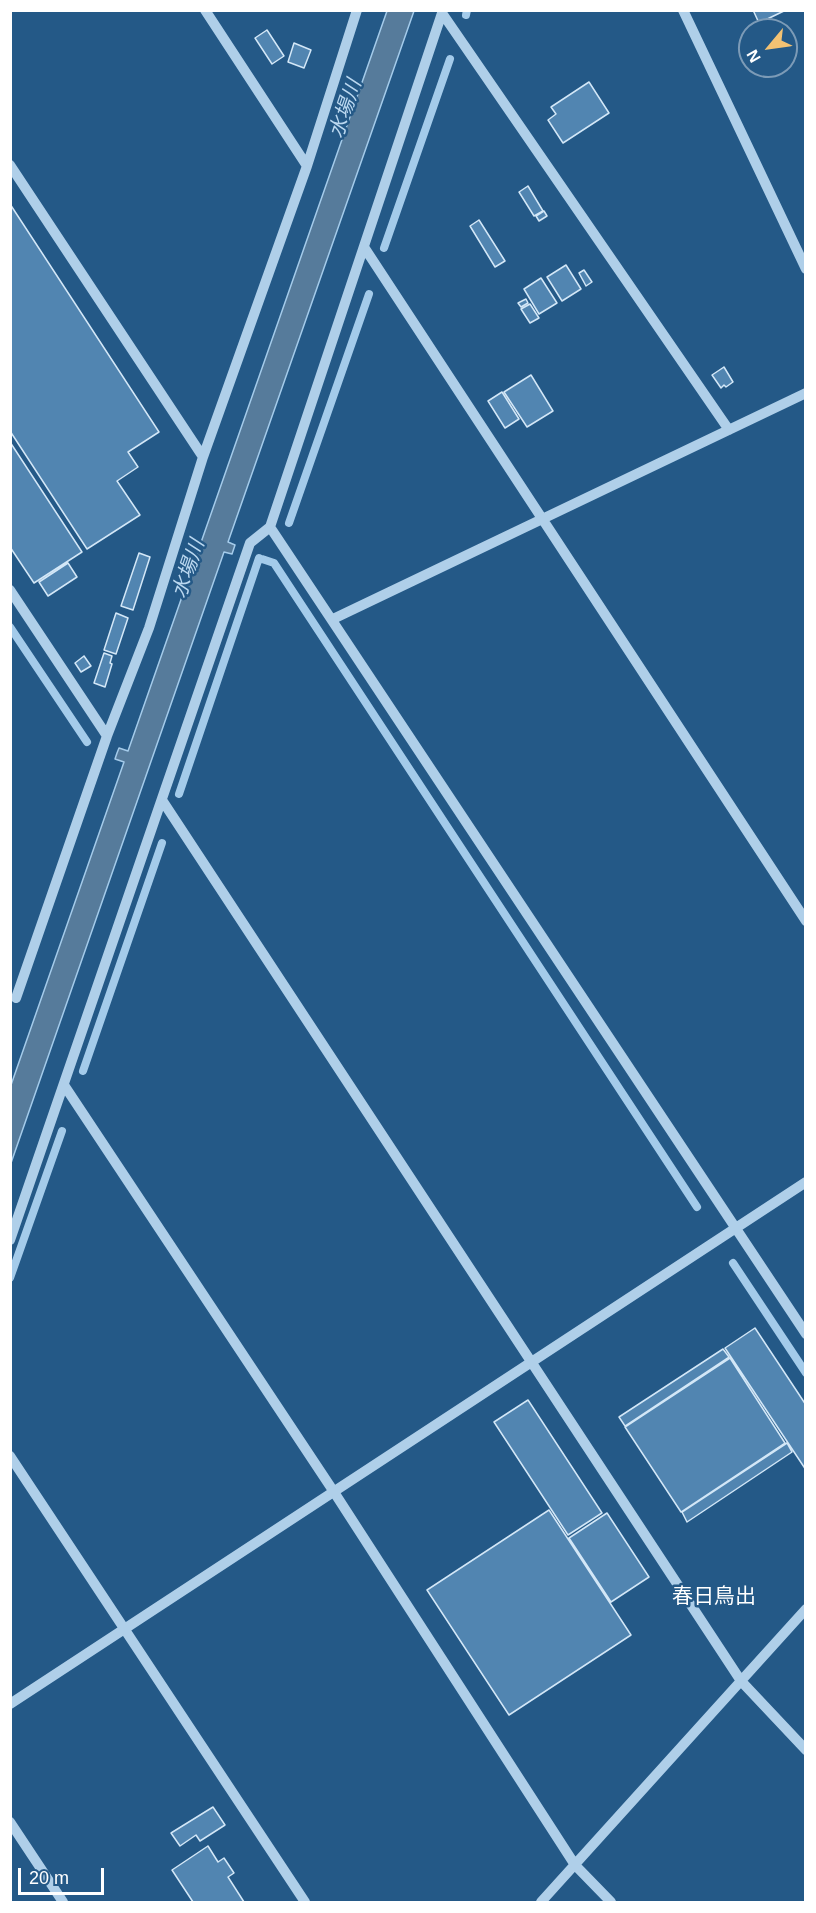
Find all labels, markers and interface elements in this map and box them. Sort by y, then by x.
north arrow [738,18,798,78]
text: N [743,47,764,65]
water label: 水場川 [325,77,367,141]
water label: 水場川 [168,537,210,601]
district label: 春日鳥出 [672,1584,756,1610]
scale bar [21,1856,106,1894]
text: 20 m [29,1868,69,1888]

